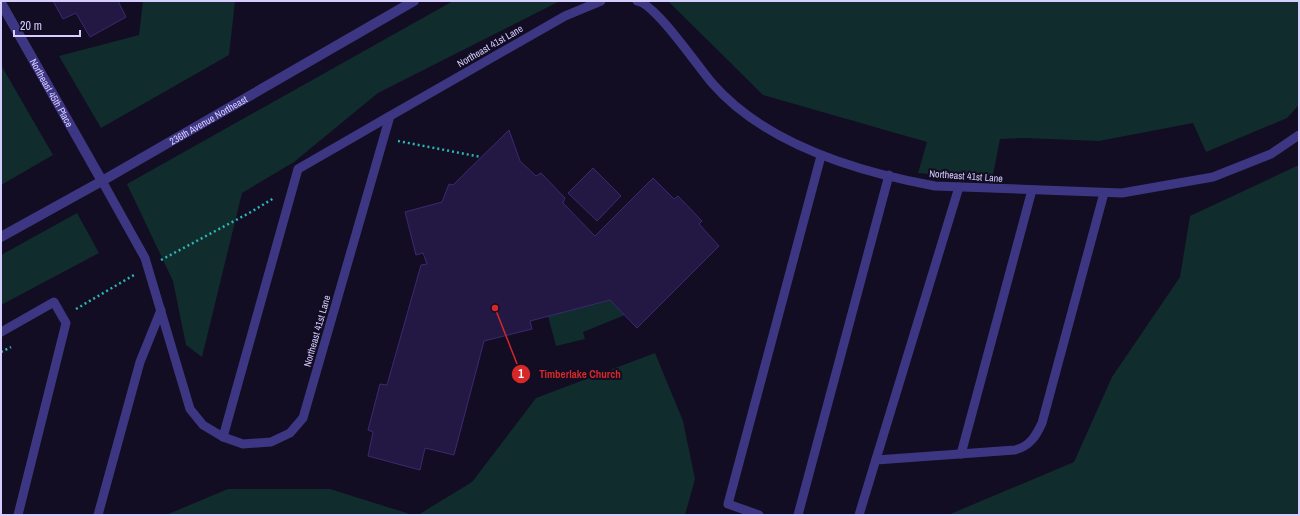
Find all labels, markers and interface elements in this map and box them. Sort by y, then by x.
scale bar [14,12,80,38]
text: 20 m [20,18,42,34]
street label: Northeast 41st Lane [455,22,526,70]
street label: Northeast 45th Place [27,56,77,130]
street label: 236th Avenue Northeast [167,92,250,147]
street label: Northeast 41st Lane [929,167,1004,185]
street label: Northeast 41st Lane [301,293,334,368]
callout: Timberlake Church [511,362,629,385]
text: 1 [518,366,524,382]
text: Timberlake Church [539,367,621,381]

